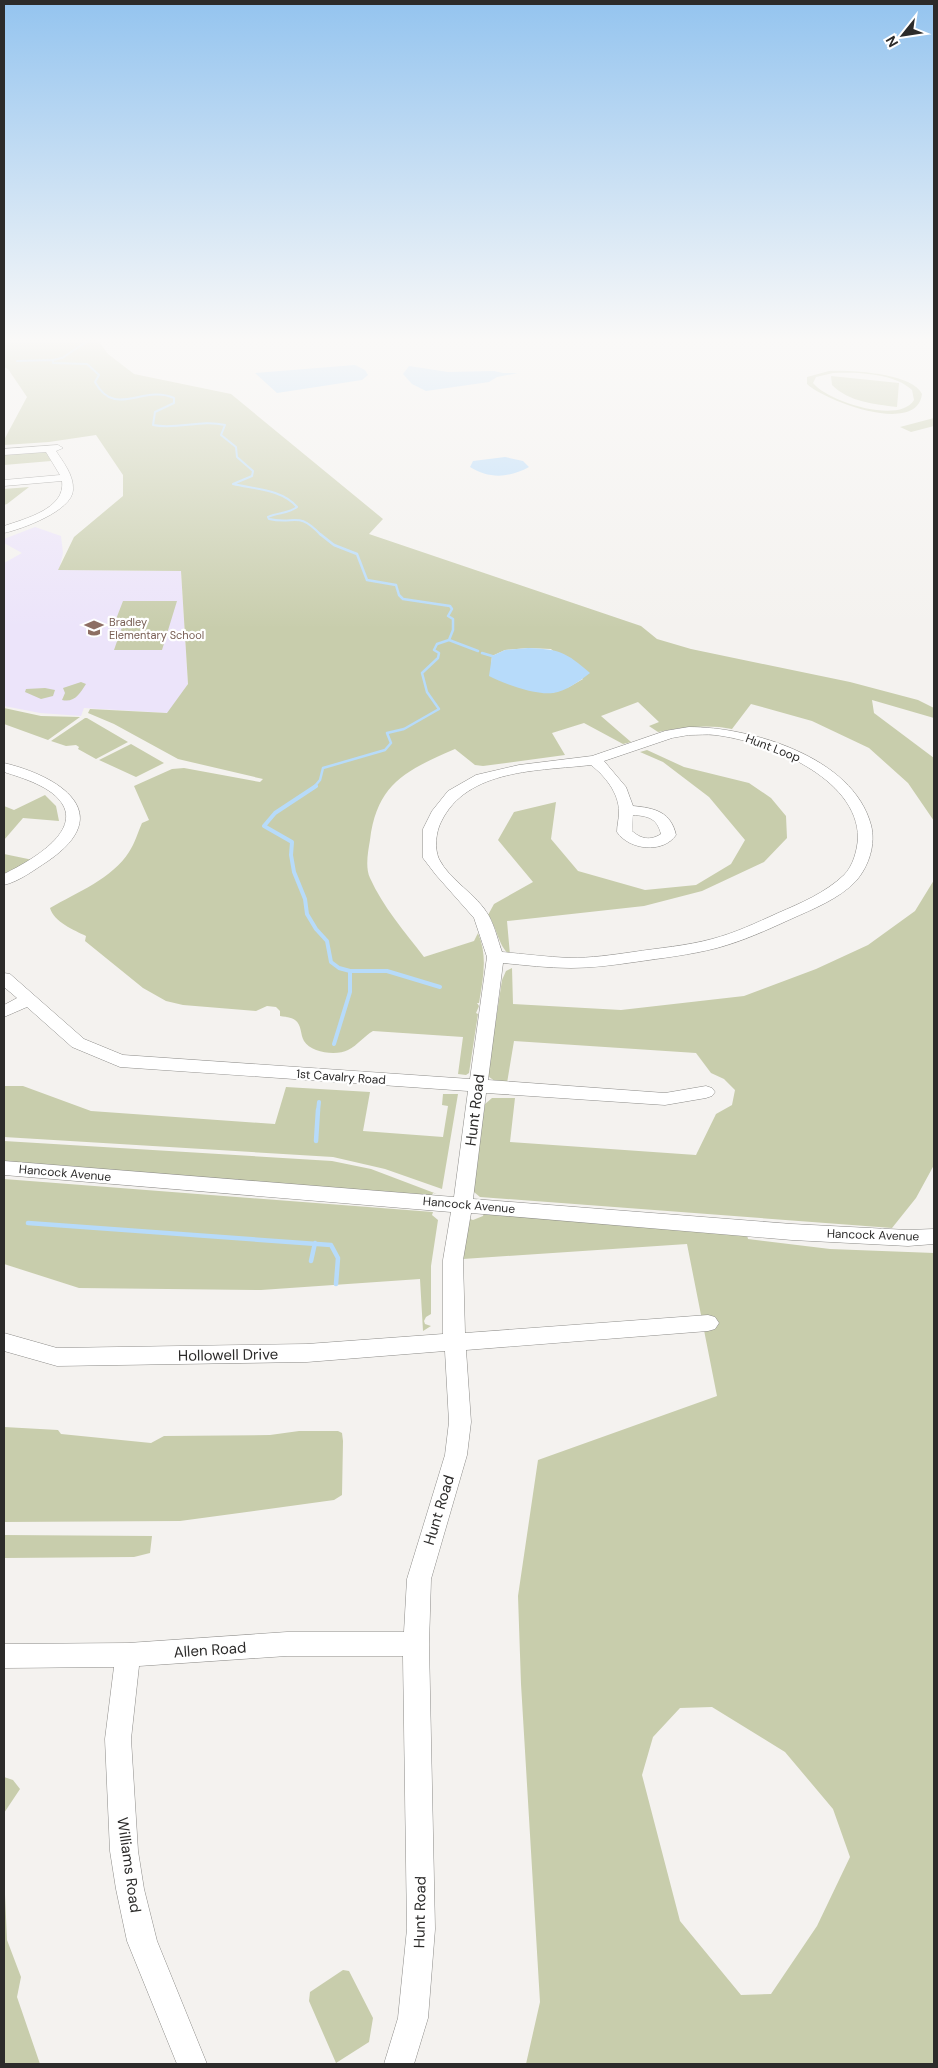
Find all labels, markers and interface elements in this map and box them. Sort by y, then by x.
north arrow [878,10,928,60]
text: N [881,33,902,50]
place label: Bradley Elementary School [109,615,204,642]
school or university icon: Bradley Elementary School [83,617,105,639]
street label: Hunt Loop [743,730,803,766]
street label: 1st Cavalry Road [296,1066,386,1088]
street label: Hunt Road [461,1073,489,1147]
street label: Hancock Avenue [18,1161,112,1185]
street label: Hancock Avenue [422,1193,516,1217]
street label: Hancock Avenue [827,1225,920,1245]
street label: Hollowell Drive [178,1344,278,1366]
street label: Hunt Road [419,1473,459,1547]
street label: Allen Road [173,1637,247,1663]
street label: Williams Road [112,1816,146,1914]
street label: Hunt Road [409,1876,431,1948]

